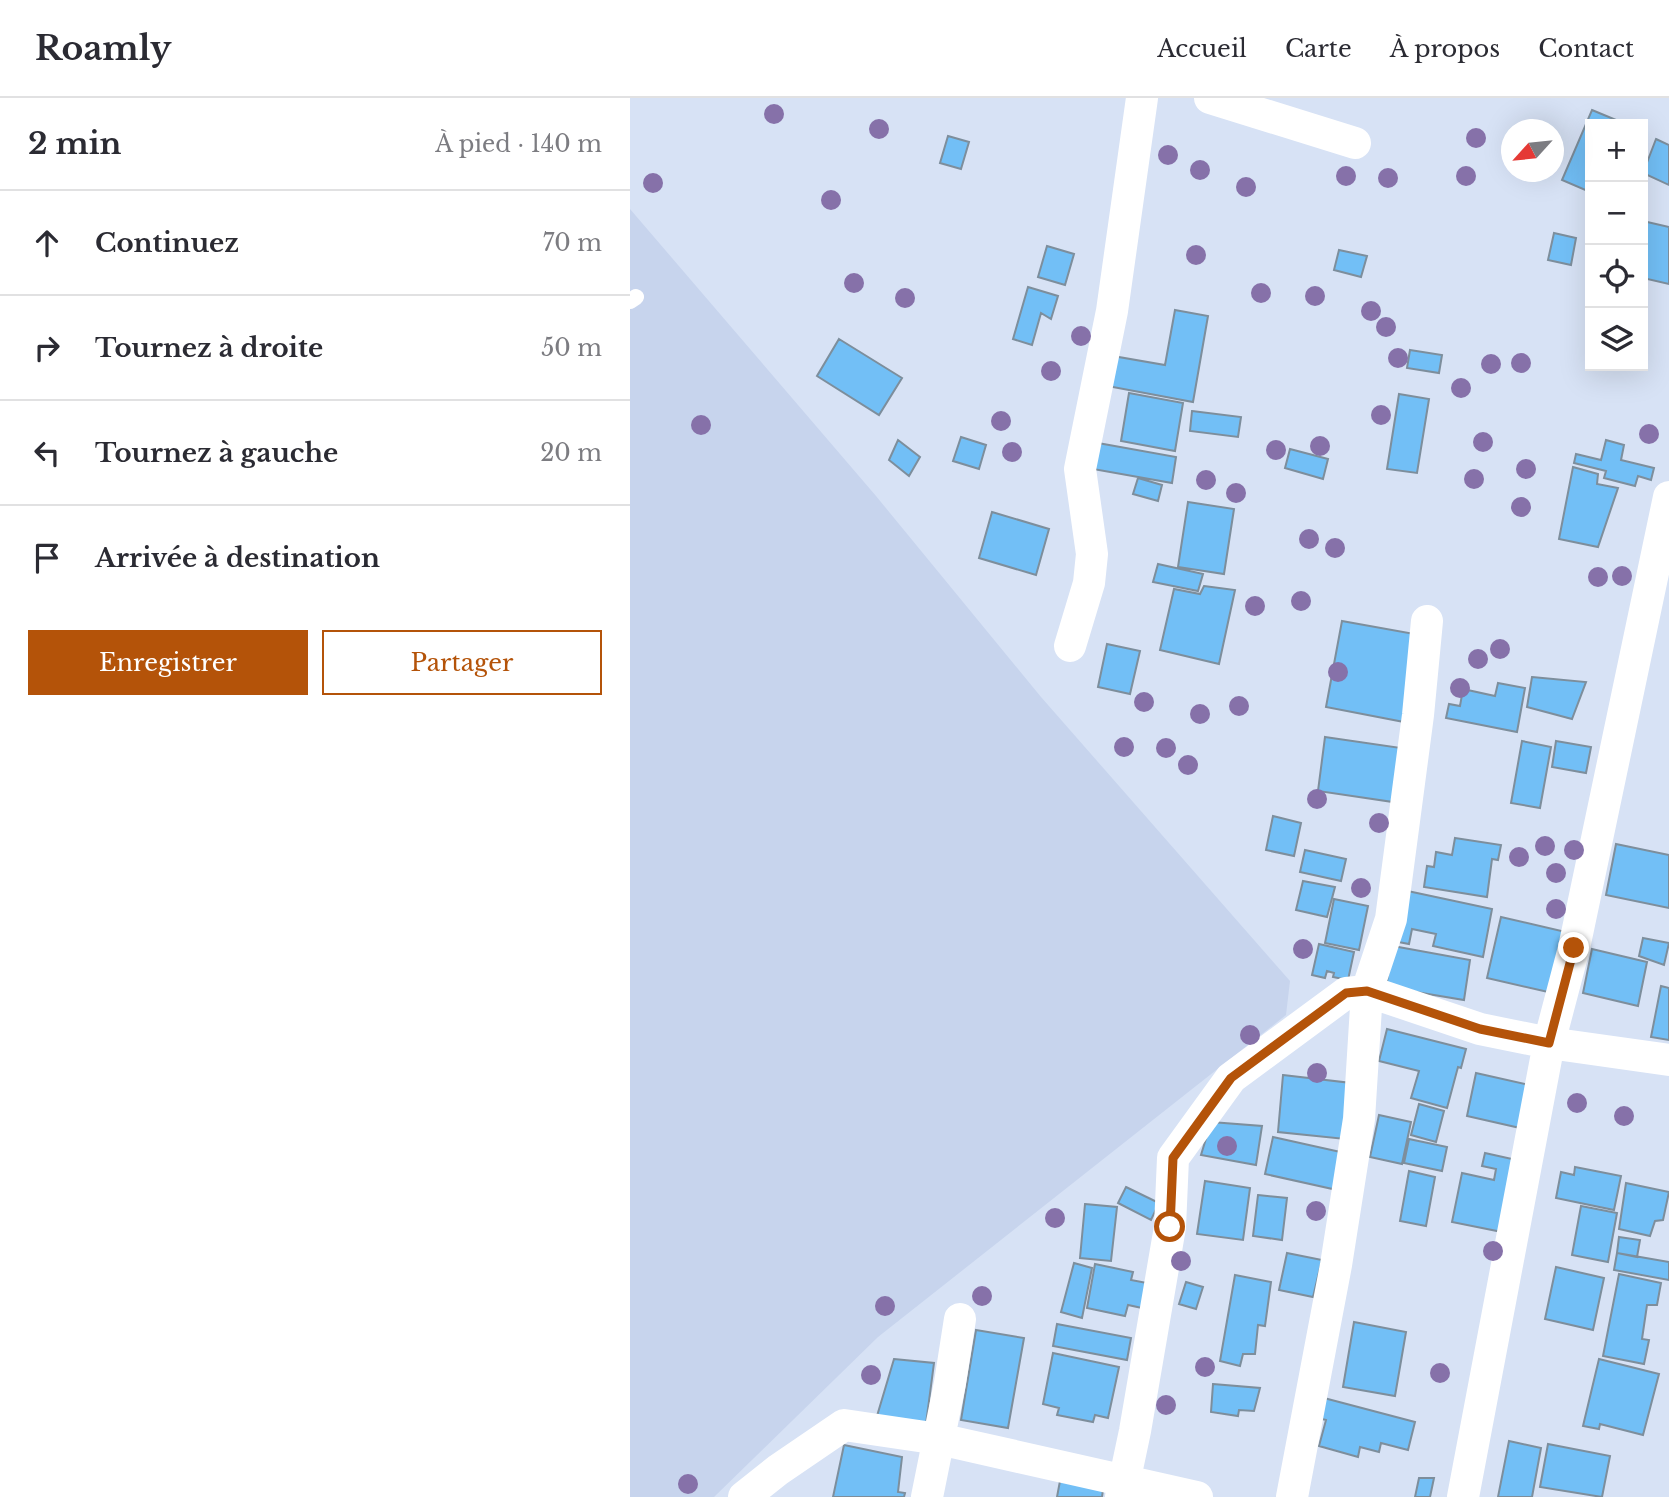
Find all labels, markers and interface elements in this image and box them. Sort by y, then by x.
text: Roamly [35,28,171,69]
text: Accueil [1157,34,1247,63]
text: Carte [1285,34,1352,63]
text: À propos [1390,34,1500,63]
text: Contact [1538,34,1634,63]
north arrow [1501,119,1564,182]
map controls [1585,119,1648,371]
button: + [1585,119,1648,182]
text: 2 min [28,125,121,162]
text: À pied · 140 m [435,130,602,158]
button: − [1585,182,1648,245]
icon: ahead [28,224,66,262]
text: Continuez [95,227,239,259]
text: 70 m [543,229,602,257]
button: locate [1585,245,1648,308]
button: layers [1585,308,1648,371]
icon: right [28,329,66,367]
text: Tournez à droite [95,332,323,364]
text: 50 m [541,334,602,362]
icon: left [28,434,66,472]
text: Tournez à gauche [95,437,338,469]
text: 20 m [540,439,602,467]
icon: arrive [28,539,66,577]
text: Arrivée à destination [95,542,380,574]
button: Enregistrer [28,630,308,695]
button: Partager [322,630,602,695]
route end [1558,932,1589,963]
route start [1154,1211,1185,1242]

